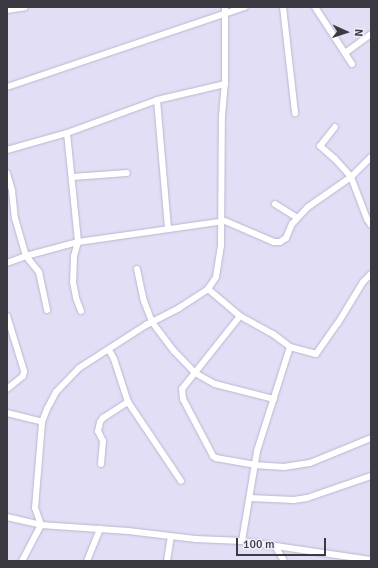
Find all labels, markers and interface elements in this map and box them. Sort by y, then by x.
north arrow [326,12,366,52]
text: N [352,28,365,37]
scale bar [238,530,328,556]
text: 100 m [243,537,275,552]

